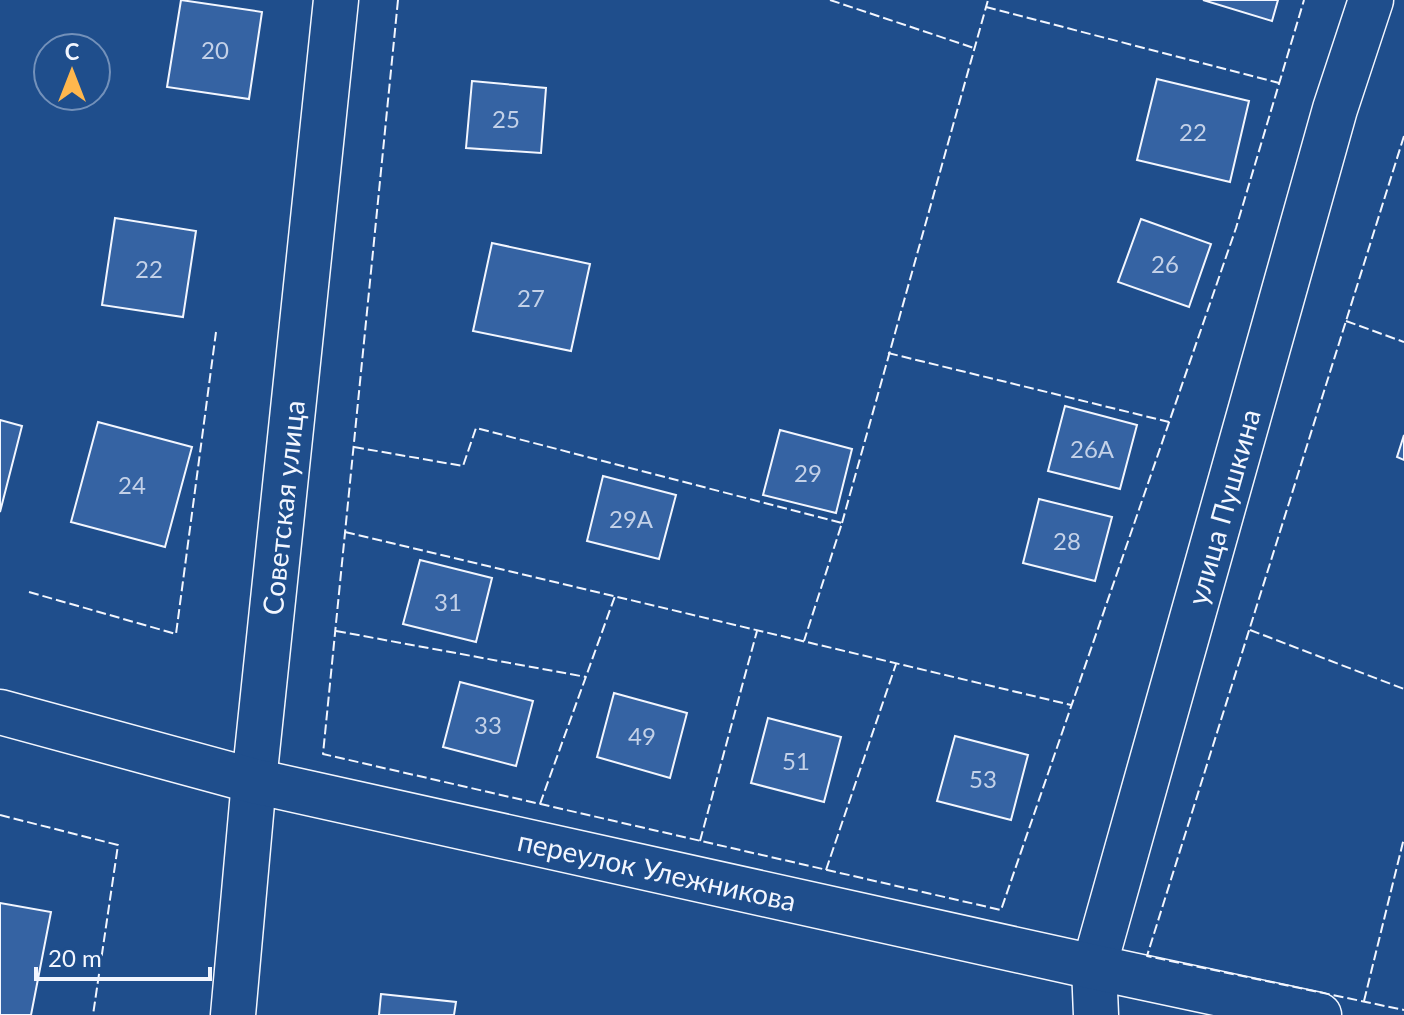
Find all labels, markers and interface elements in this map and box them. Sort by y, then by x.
north arrow [32,32,112,112]
house number: 20 [201,35,229,64]
text: С [65,38,80,65]
house number: 25 [492,104,520,133]
house number: 22 [1179,117,1207,146]
house number: 26 [1151,249,1179,278]
house number: 22 [135,254,163,283]
house number: 27 [517,283,545,312]
street label: Советская улица [255,398,311,616]
street label: улица Пушкина [1180,405,1267,609]
house number: 26А [1070,434,1115,463]
house number: 29 [794,458,822,487]
house number: 24 [118,470,146,499]
house number: 29А [609,504,654,533]
house number: 28 [1053,526,1081,555]
house number: 31 [434,587,462,616]
house number: 33 [474,710,502,739]
house number: 49 [628,721,656,750]
house number: 51 [782,746,810,775]
house number: 53 [969,764,997,793]
street label: переулок Улежникова [515,823,799,918]
scale bar [36,931,210,981]
text: 20 m [48,943,102,972]

